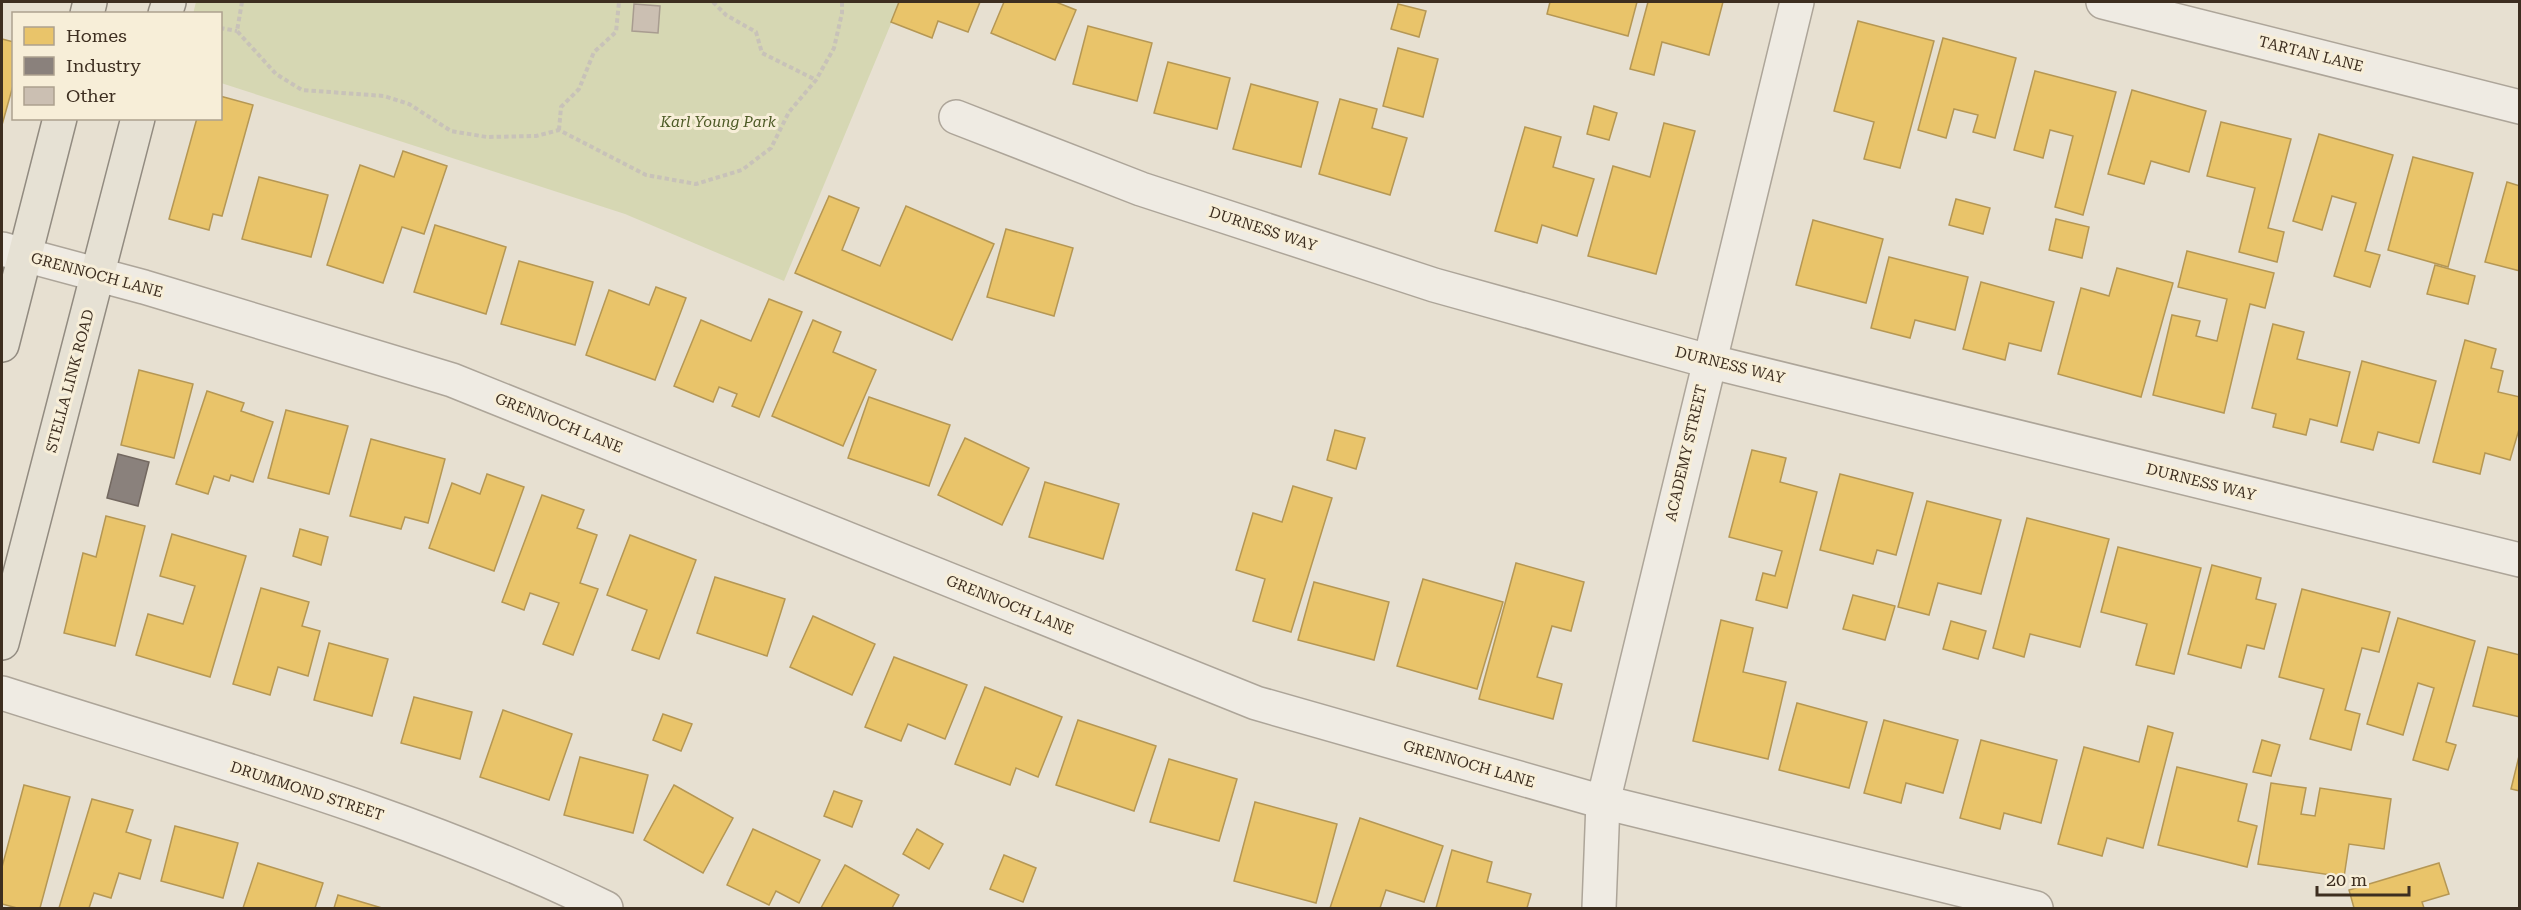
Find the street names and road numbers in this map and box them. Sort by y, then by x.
street label: TARTAN LANE [2257,32,2365,76]
street label: DURNESS WAY [1207,203,1320,255]
street label: GRENNOCH LANE [29,249,165,301]
street label: STELLA LINK ROAD [42,307,98,455]
street label: DURNESS WAY [1673,343,1788,388]
street label: ACADEMY STREET [1662,383,1710,523]
street label: GRENNOCH LANE [493,389,625,457]
street label: DURNESS WAY [2144,460,2259,505]
street label: GRENNOCH LANE [944,571,1076,639]
street label: GRENNOCH LANE [1401,737,1537,791]
street label: DRUMMOND STREET [228,758,386,824]

